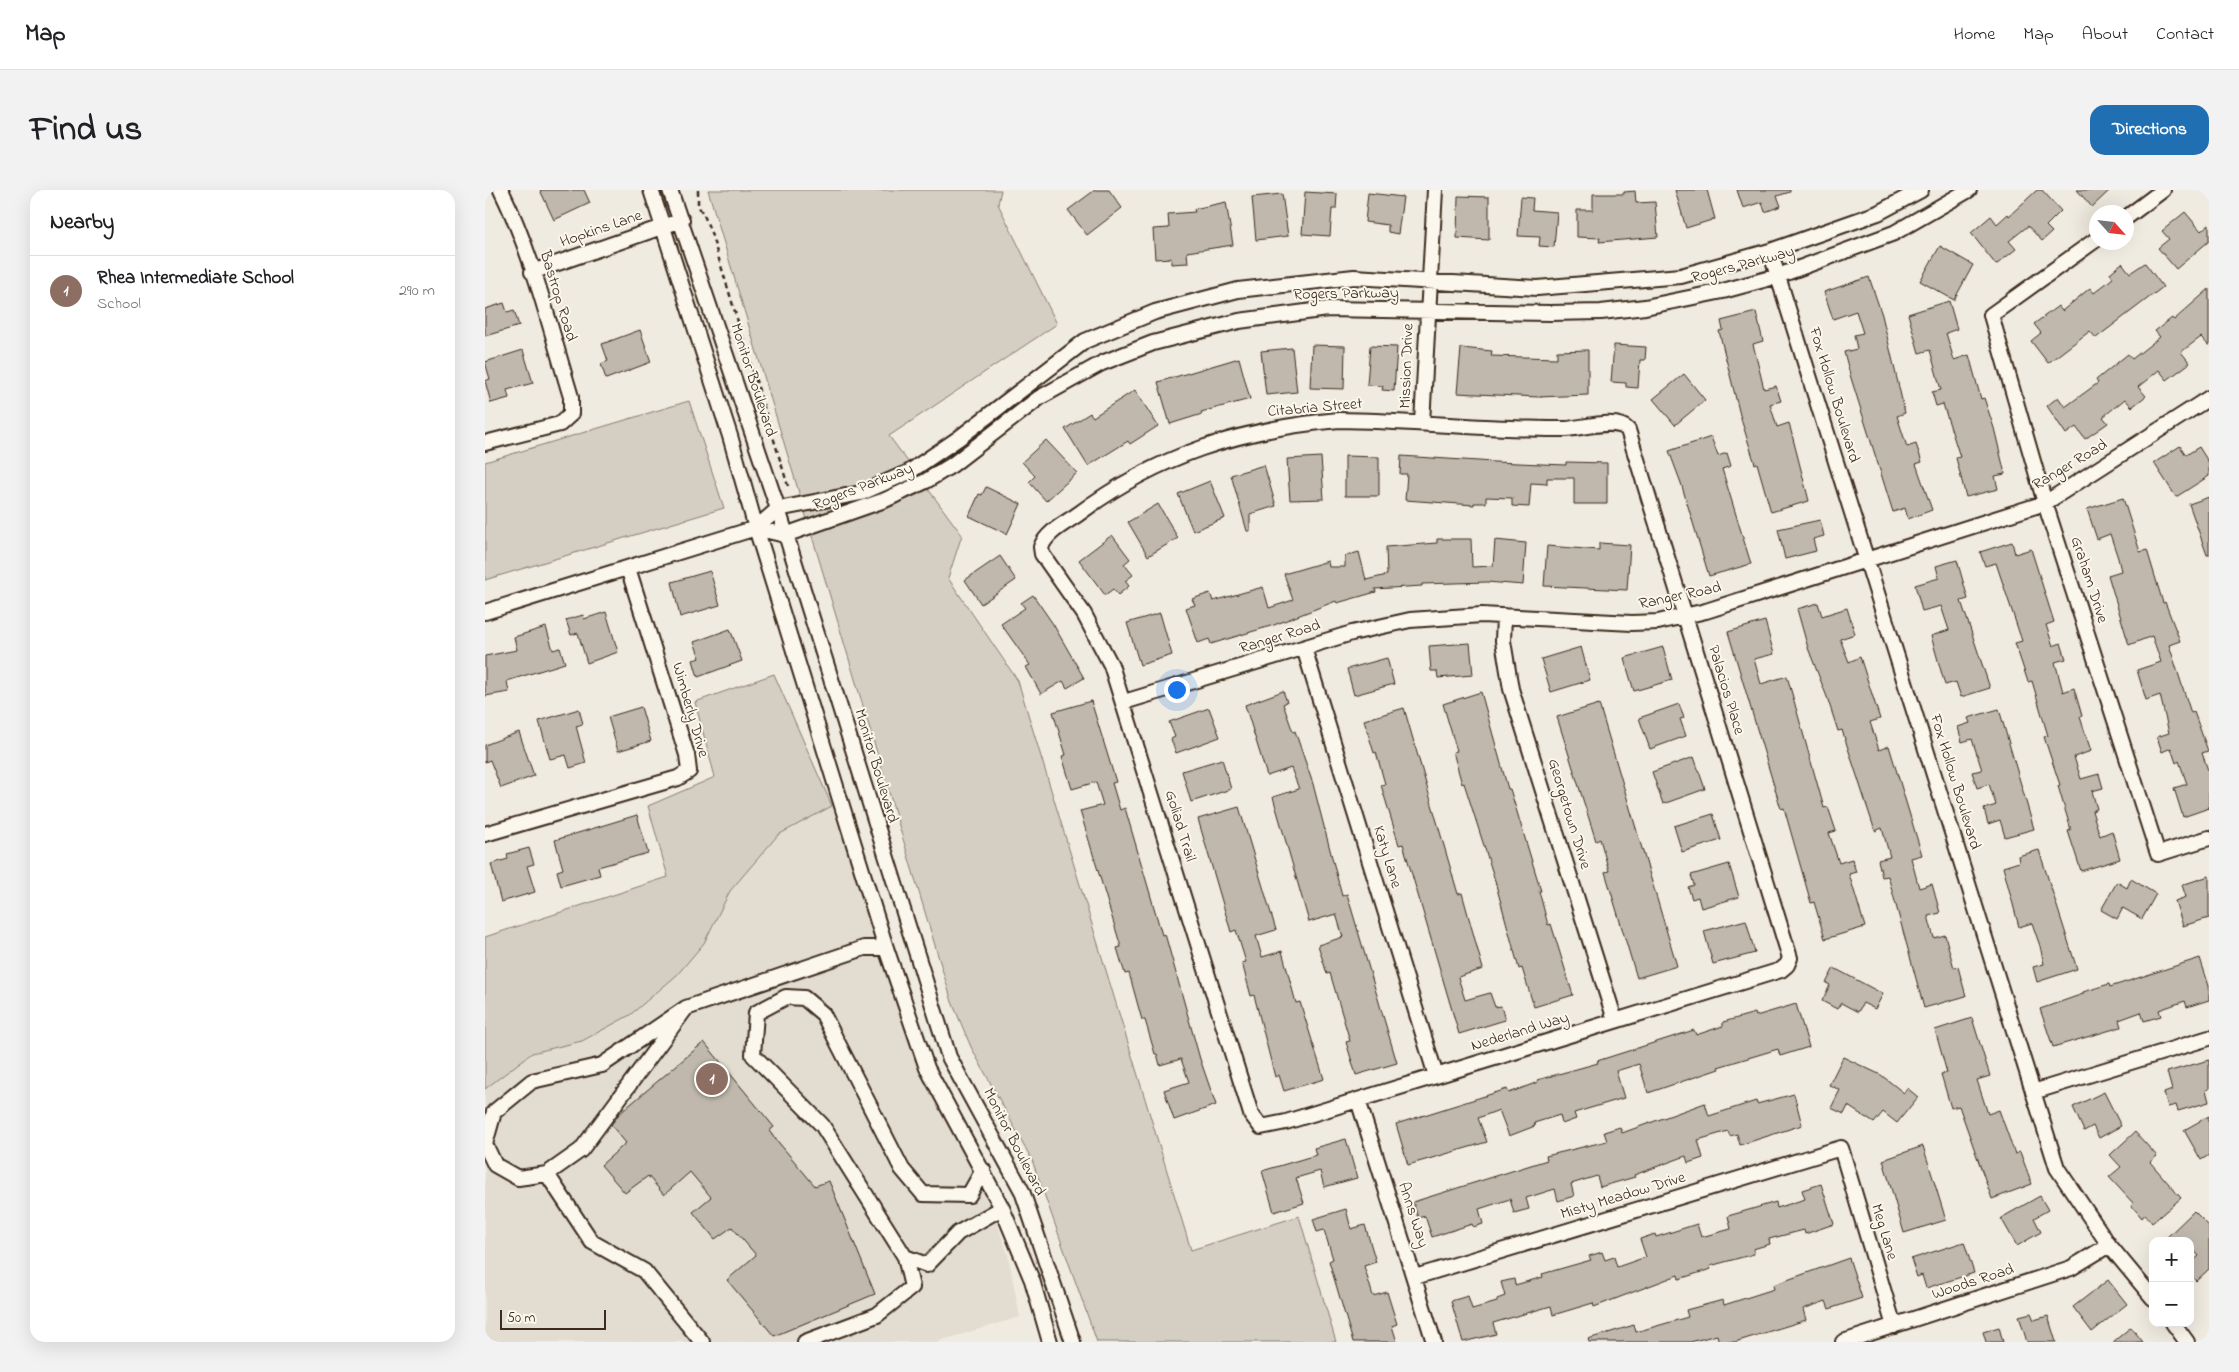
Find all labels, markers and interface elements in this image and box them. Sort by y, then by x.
text: Map [25,17,66,52]
text: Home [1954,22,1995,48]
text: Map [2023,22,2054,48]
text: About [2082,22,2128,48]
text: Contact [2156,22,2214,48]
text: Find us [30,105,142,156]
button: Directions [2090,105,2209,155]
street label: Hopkins Lane [557,203,646,254]
north arrow [2089,205,2134,250]
text: Nearby [50,208,114,238]
street label: Rogers Parkway [1689,240,1797,290]
street label: Bastrop Road [533,247,583,344]
text: Rhea Intermediate School [97,265,294,292]
text: 1 [63,279,69,303]
text: 290 m [399,279,435,303]
street label: Rogers Parkway [1293,281,1399,307]
text: School [97,292,141,316]
street label: Monitor Boulevard [723,320,783,440]
street label: Mission Drive [1394,322,1421,409]
street label: Fox Hollow Boulevard [1802,323,1866,466]
street label: Citabria Street [1267,392,1364,424]
street label: Ranger Road [2028,433,2112,497]
street label: Rogers Parkway [809,457,917,517]
street label: Graham Drive [2064,534,2115,627]
street label: Ranger Road [1637,576,1723,616]
street label: Ranger Road [1237,613,1323,661]
street label: Palacios Place [1701,642,1751,739]
street label: Wimberly Drive [665,660,715,761]
your location [1164,677,1190,703]
street label: Monitor Boulevard [847,706,905,826]
street label: Fox Hollow Boulevard [1923,710,1987,853]
street label: Georgetown Drive [1541,756,1597,873]
street label: Goliad Trail [1158,787,1202,865]
street label: Katy Lane [1366,823,1408,892]
street label: Nederland Way [1468,1006,1572,1058]
pin: 1 [696,1060,728,1098]
street label: Monitor Boulevard [976,1084,1052,1200]
street label: Misty Meadow Drive [1557,1165,1689,1226]
street label: Anns Way [1391,1179,1435,1251]
street label: Meg Lane [1864,1201,1904,1264]
map controls [2149,1237,2194,1327]
button: + [2149,1237,2194,1282]
street label: Woods Road [1929,1257,2017,1307]
button: − [2149,1282,2194,1327]
scale bar [500,1307,606,1330]
text: 50 m [507,1308,535,1329]

